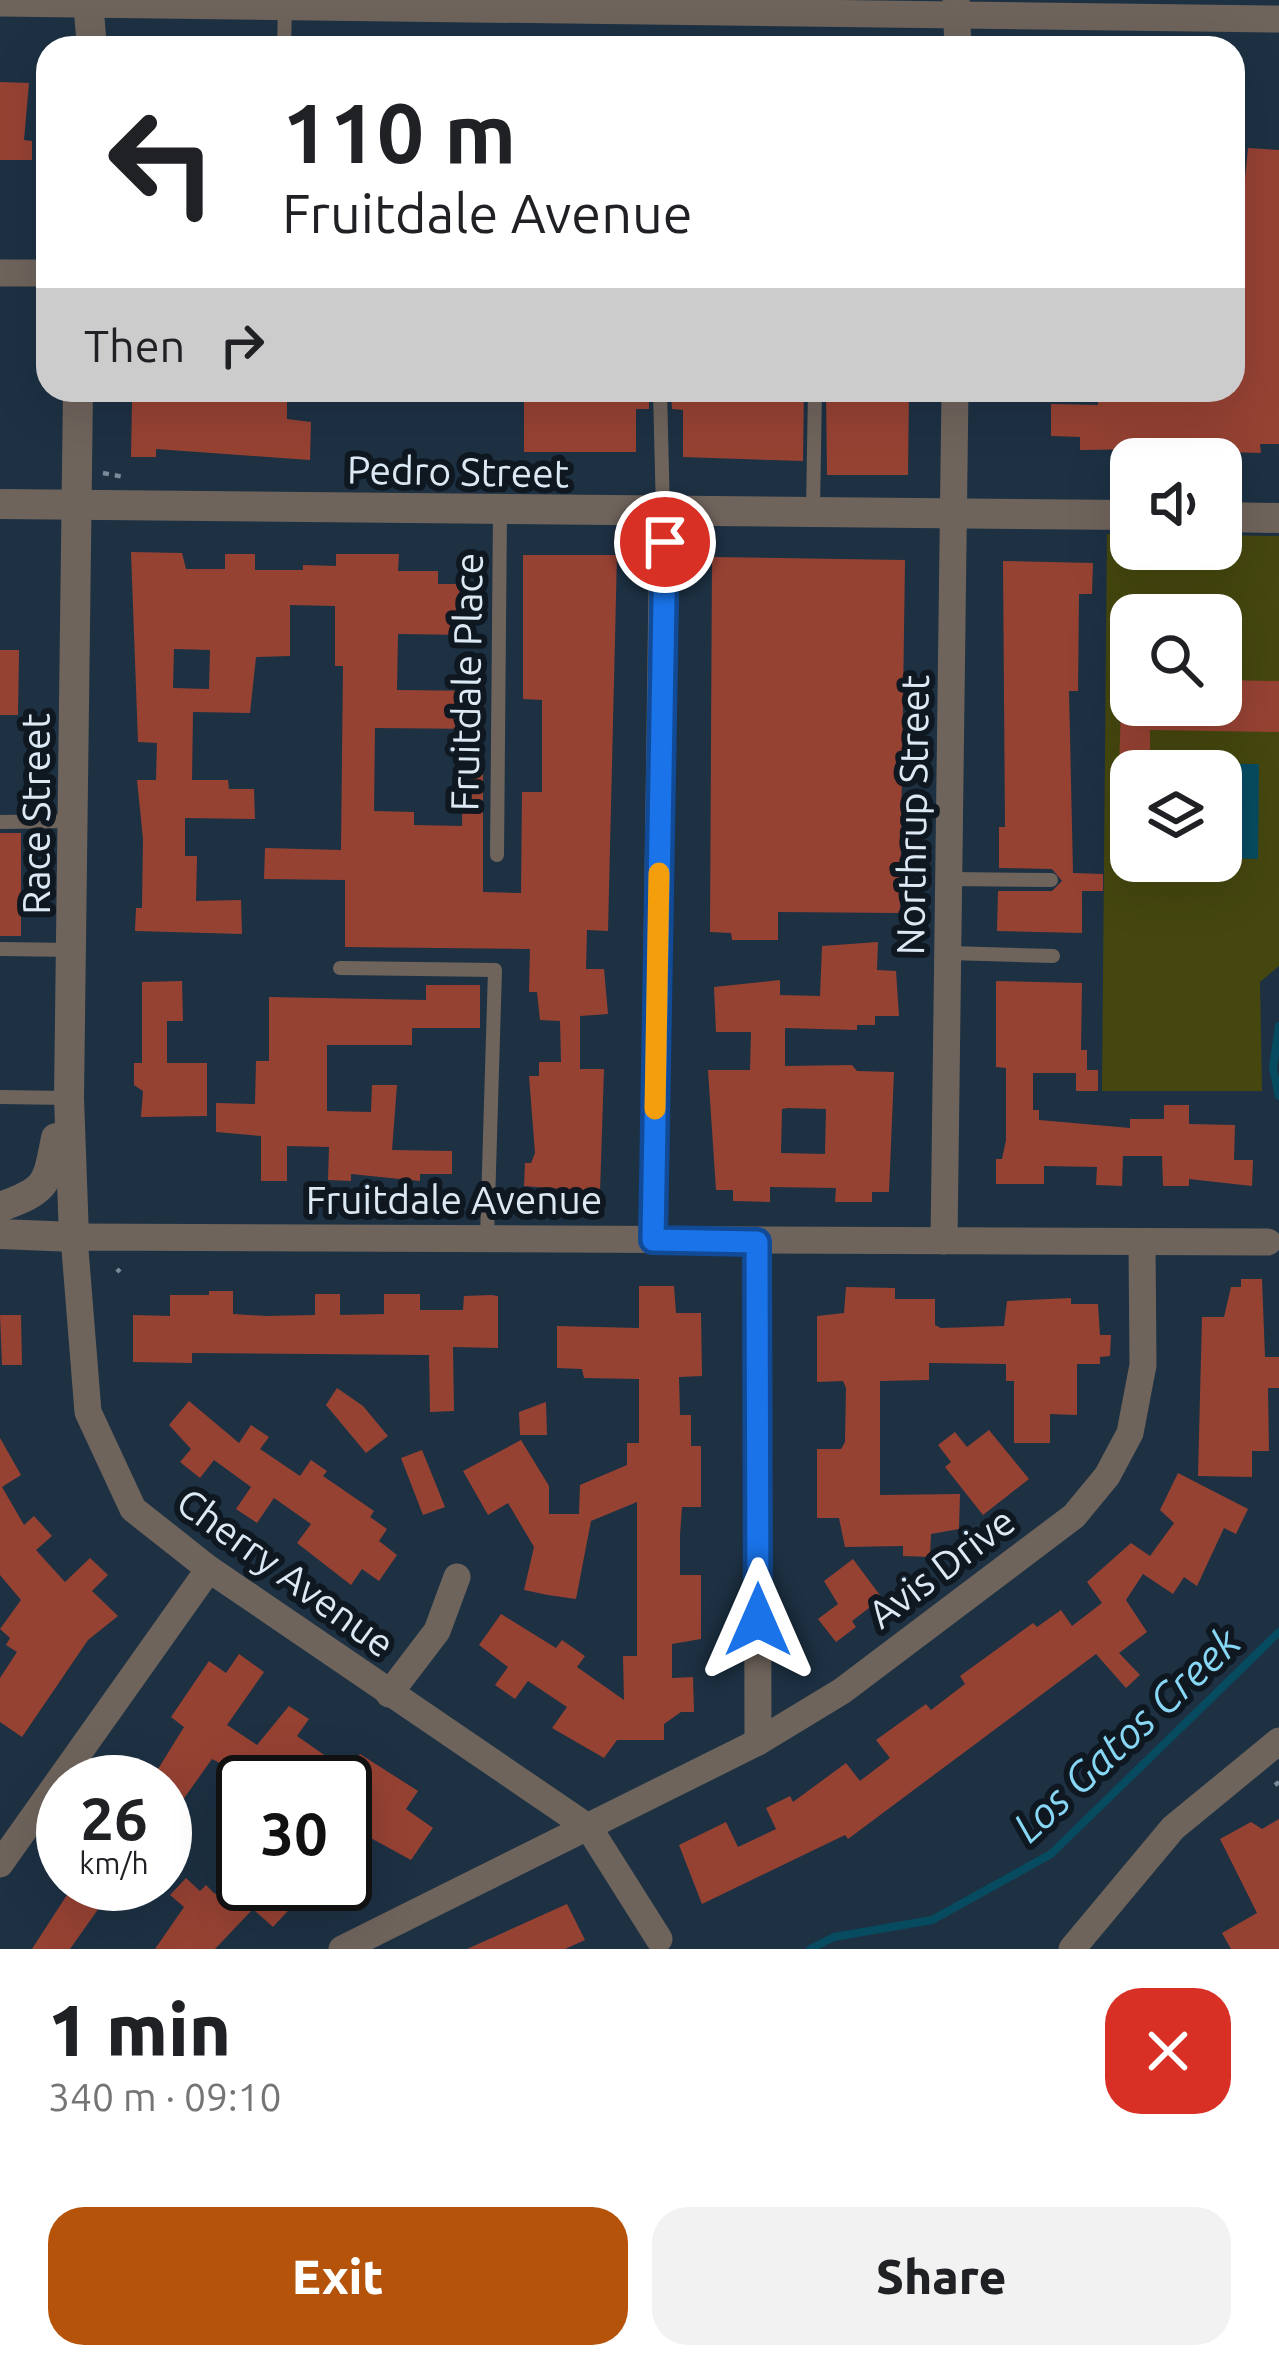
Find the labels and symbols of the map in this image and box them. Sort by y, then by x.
street label: Pedro Street [347,448,569,494]
pin [614,491,716,593]
street label: Fruitdale Place [442,552,490,812]
street label: Northrup Street [888,674,936,956]
street label: Race Street [14,713,57,915]
street label: Fruitdale Avenue [306,1178,602,1221]
street label: Cherry Avenue [169,1479,403,1665]
street label: Avis Drive [860,1498,1022,1636]
position arrow [695,1557,821,1683]
water label: Los Gatos Creek [1003,1617,1249,1851]
speed limit sign: 30 [216,1755,372,1911]

